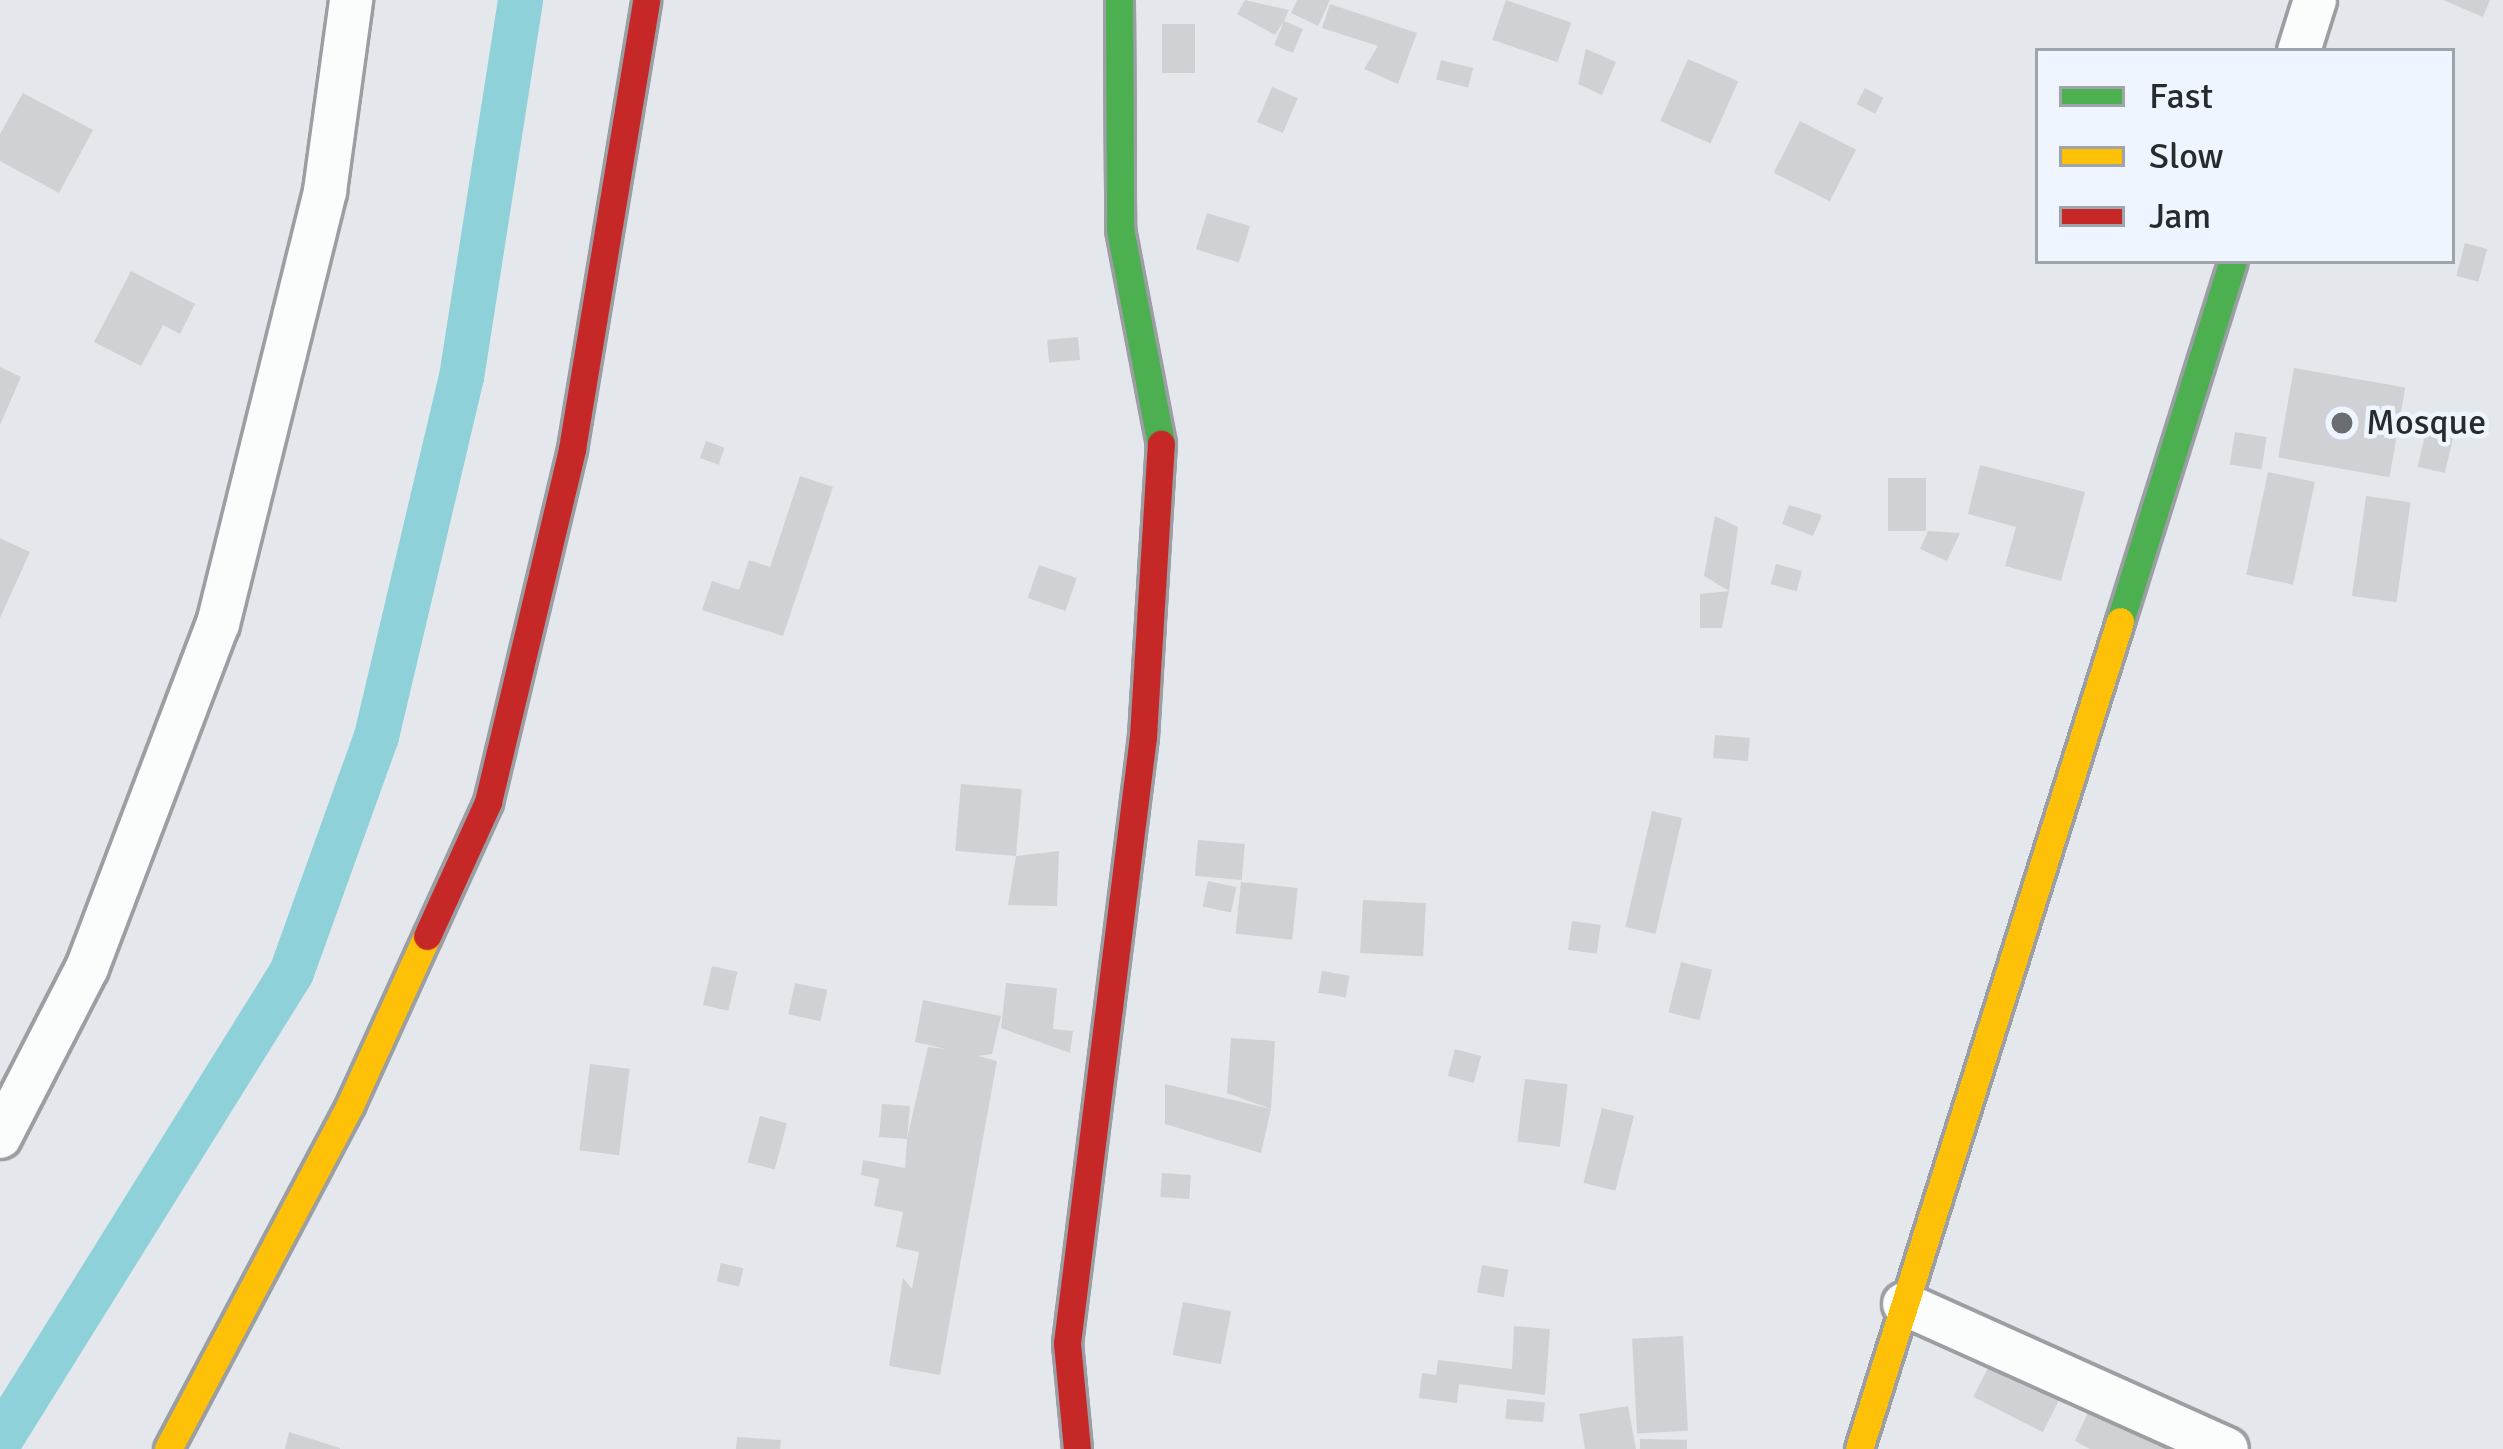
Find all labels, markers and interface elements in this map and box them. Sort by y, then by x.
legend [2035,48,2455,264]
text: Fast [2149,74,2213,119]
text: Slow [2149,134,2224,179]
text: Jam [2149,194,2211,239]
place label: Mosque [2366,401,2486,445]
marker: Mosque [2329,410,2355,436]

